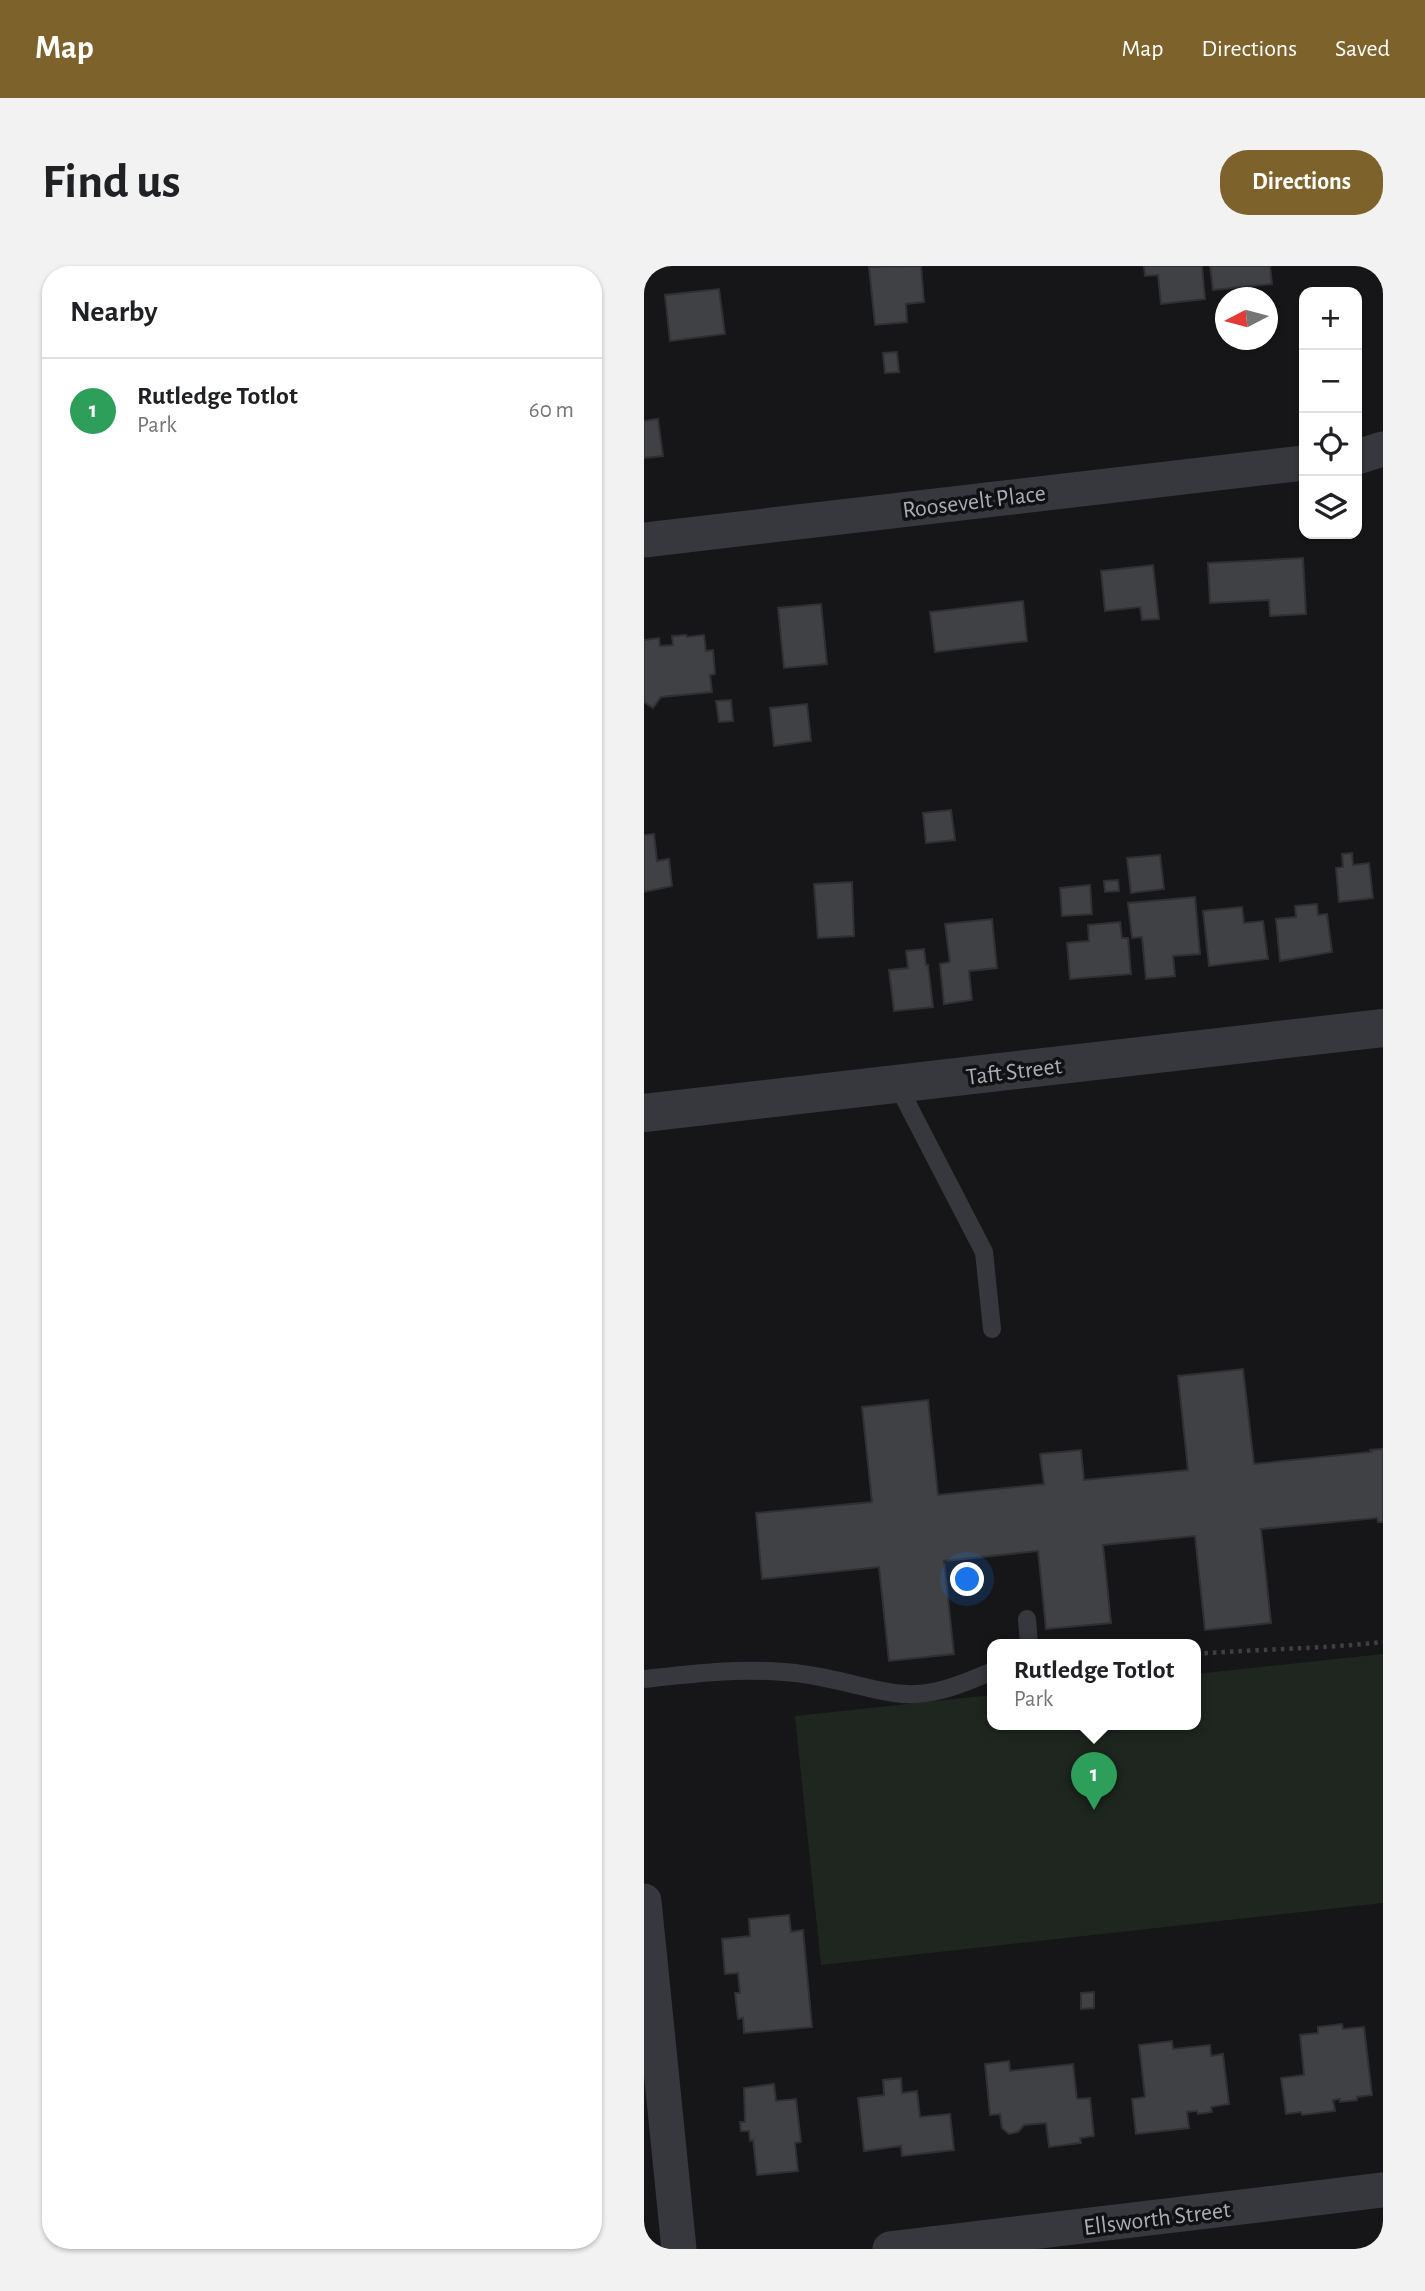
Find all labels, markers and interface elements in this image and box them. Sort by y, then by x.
text: Map [35,32,94,65]
text: Map [1121,37,1163,61]
text: Directions [1201,37,1297,61]
text: Saved [1335,37,1390,61]
button: Directions [1220,150,1383,215]
text: Find us [42,158,181,207]
north arrow [1215,287,1278,350]
map controls [1299,287,1362,539]
button: + [1299,287,1362,350]
text: Nearby [70,297,158,327]
button: − [1299,350,1362,413]
text: Rutledge Totlot [137,383,298,409]
text: 1 [89,399,97,422]
text: 60 m [529,399,574,422]
button: locate [1299,413,1362,476]
text: Park [137,414,177,437]
button: layers [1299,476,1362,539]
street label: Roosevelt Place [901,481,1047,523]
street label: Taft Street [965,1054,1064,1090]
your location [950,1562,984,1596]
popup [987,1639,1201,1730]
text: Rutledge Totlot [1014,1657,1174,1683]
text: Park [1014,1688,1053,1711]
pin: 1 [1071,1752,1117,1810]
street label: Ellsworth Street [1082,2198,1232,2240]

